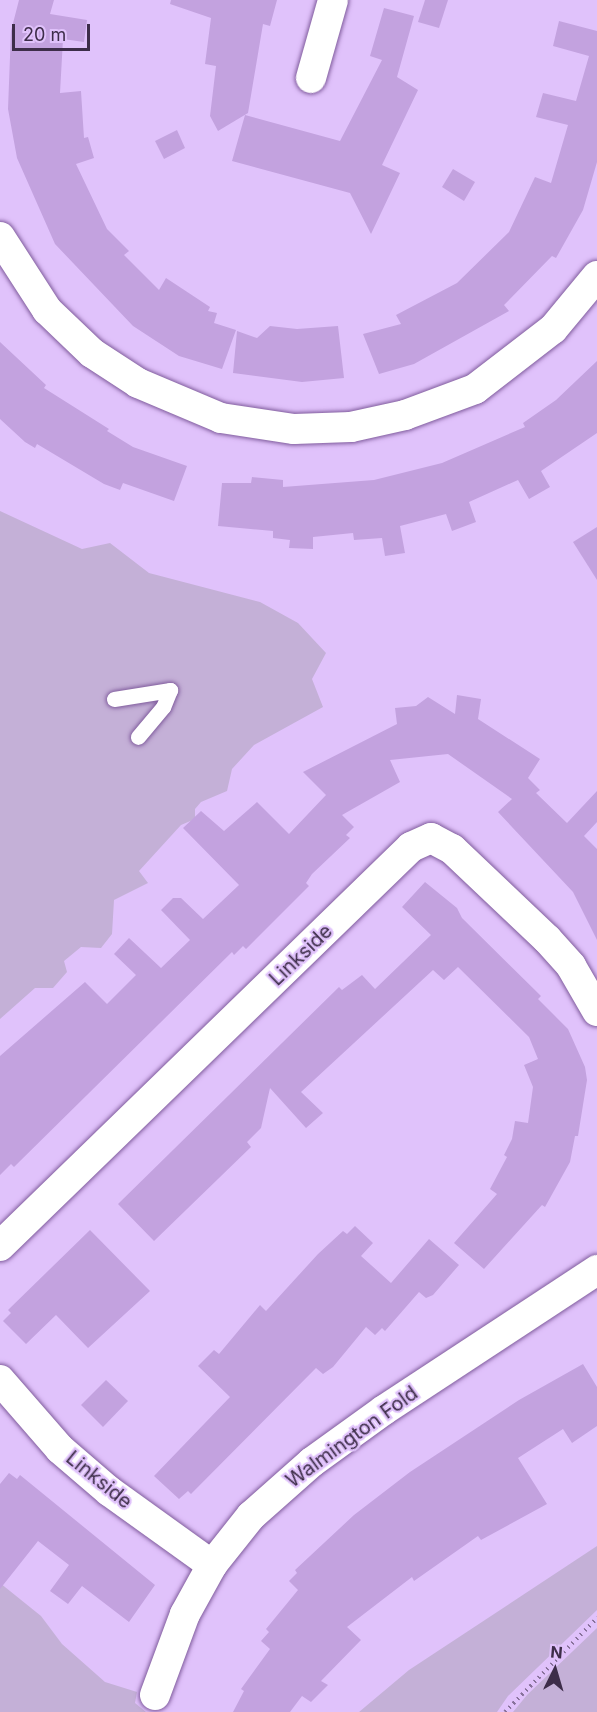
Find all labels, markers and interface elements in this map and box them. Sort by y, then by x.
scale bar [15,12,93,50]
text: 20 m [23,24,66,45]
street label: Linkside [265,919,337,991]
street label: Walmington Fold [281,1381,423,1493]
street label: Linkside [61,1446,137,1514]
north arrow [525,1640,585,1700]
text: N [550,1642,564,1663]

